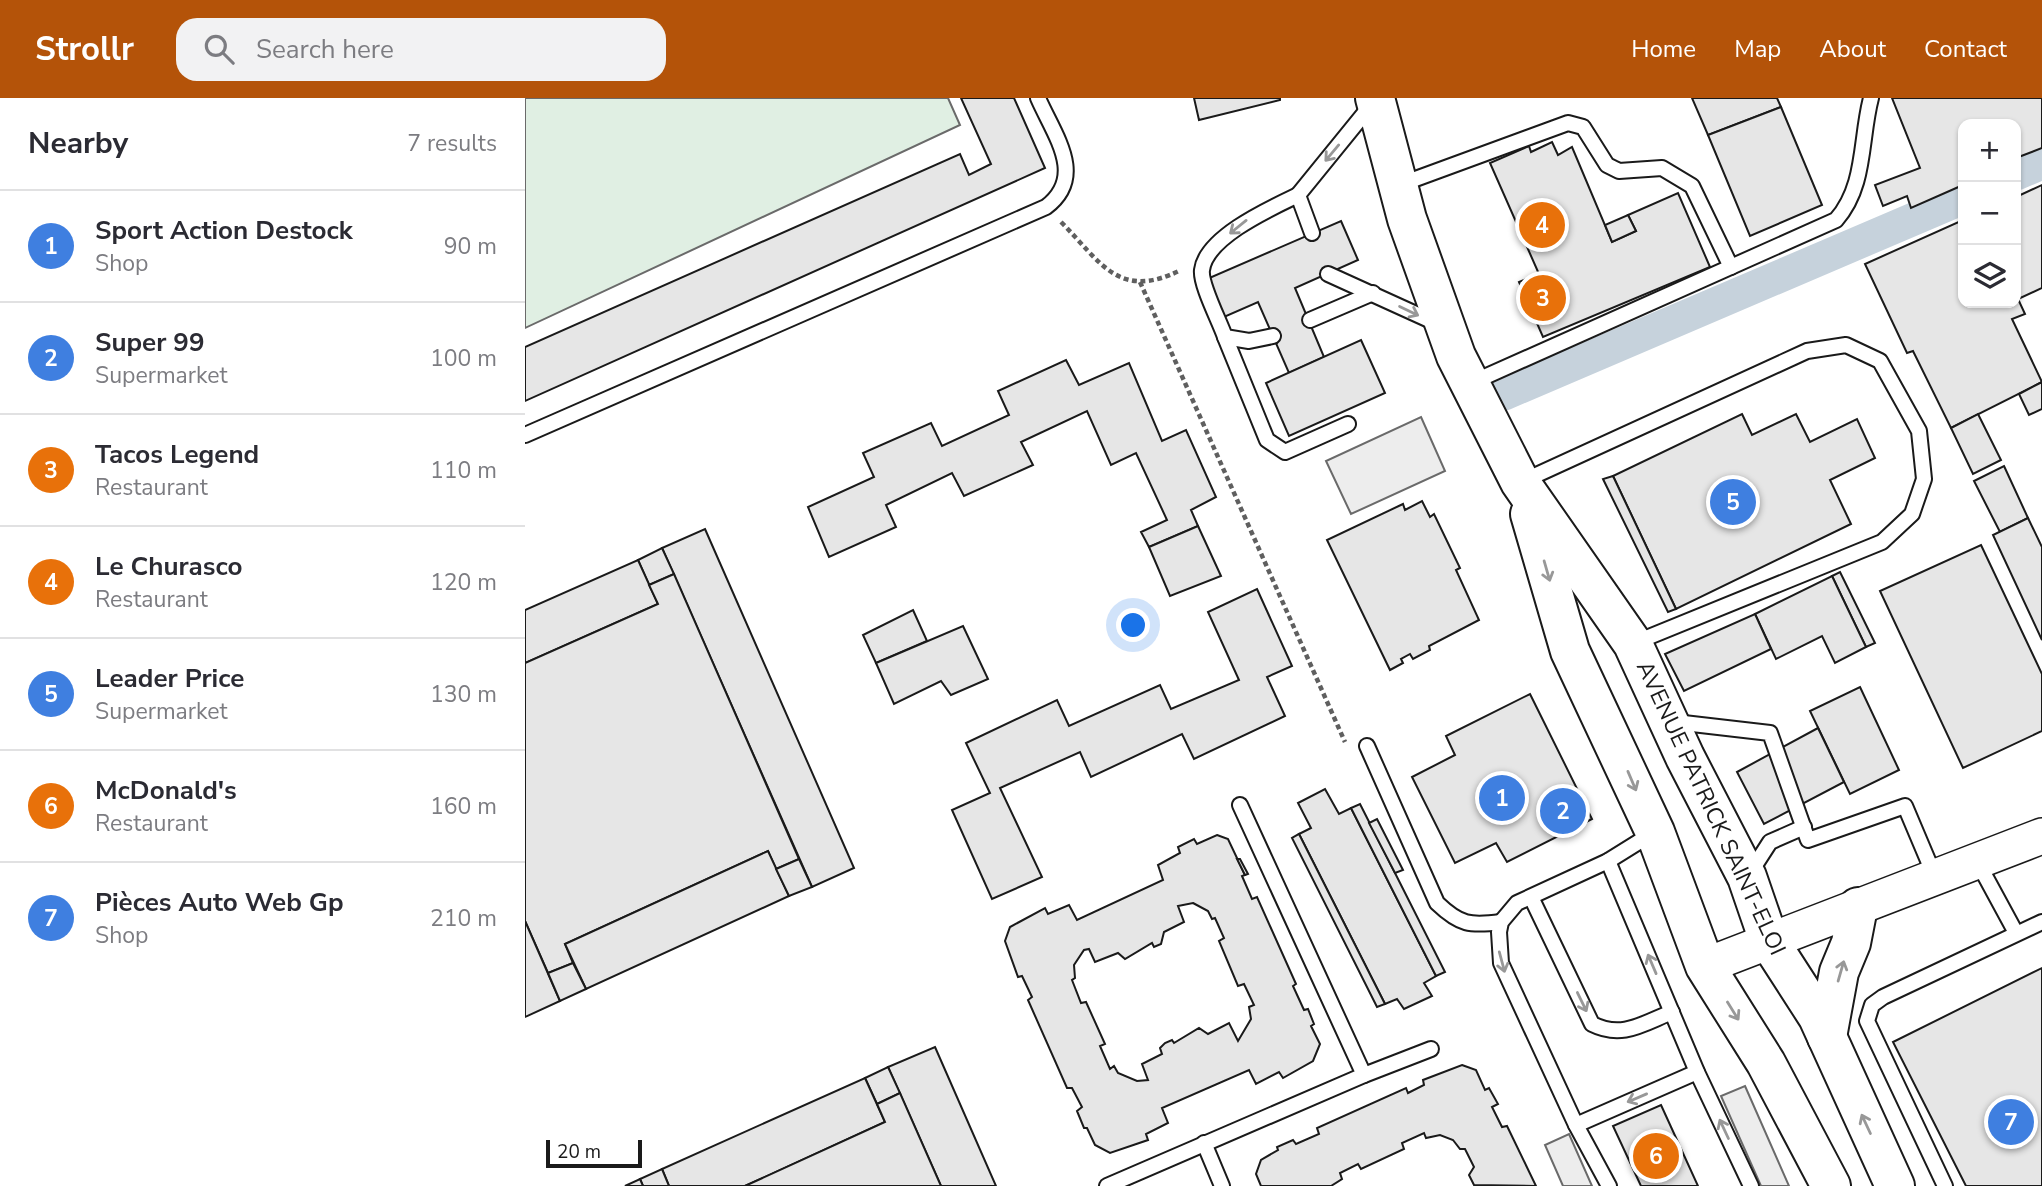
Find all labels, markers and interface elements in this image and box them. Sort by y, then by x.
search box [176,18,666,81]
text: Strollr [35,27,134,72]
icon: search [200,30,238,68]
text: Search here [256,32,394,67]
text: Home [1631,33,1696,65]
text: Map [1734,33,1781,65]
text: About [1819,33,1886,65]
text: Contact [1924,33,2007,65]
map controls [1958,119,2021,308]
button: + [1958,119,2021,182]
text: Nearby [28,123,128,164]
text: 7 results [407,128,497,159]
one-way arrow [1324,144,1340,162]
button: − [1958,182,2021,245]
pin: 4 [1519,199,1565,251]
text: Sport Action Destock [95,213,353,248]
one-way arrow [1230,220,1248,235]
text: 1 [44,231,58,262]
text: 90 m [444,231,497,262]
button: layers [1958,245,2021,308]
text: Shop [95,248,148,279]
pin: 3 [1520,272,1566,324]
one-way arrow [1398,304,1419,318]
text: Super 99 [95,325,205,360]
text: 2 [44,343,58,374]
text: 100 m [430,343,497,374]
text: Supermarket [95,360,228,391]
text: Tacos Legend [95,437,259,472]
text: 3 [44,455,58,486]
text: 110 m [430,455,497,486]
text: Restaurant [95,472,208,503]
pin: 5 [1710,476,1756,528]
text: Le Churasco [95,549,242,584]
one-way arrow [1541,559,1554,581]
text: 4 [44,567,58,598]
text: 120 m [430,567,497,598]
text: Restaurant [95,584,208,615]
your location [1116,608,1150,642]
street label: AVENUE PATRICK SAINT-ELOI [1629,656,1793,960]
text: Leader Price [95,661,244,696]
text: 5 [44,679,58,710]
text: 130 m [430,679,497,710]
text: Supermarket [95,696,228,727]
one-way arrow [1627,769,1640,791]
pin: 1 [1479,772,1525,824]
text: McDonald's [95,773,237,808]
pin: 2 [1540,785,1586,837]
text: 6 [44,791,58,822]
text: 160 m [430,791,497,822]
text: Restaurant [95,808,208,839]
text: Pièces Auto Web Gp [95,885,343,920]
text: 7 [44,903,58,934]
text: 210 m [430,903,497,934]
text: Shop [95,920,148,951]
one-way arrow [1496,950,1509,972]
one-way arrow [1644,954,1657,975]
one-way arrow [1835,961,1848,983]
one-way arrow [1575,991,1589,1012]
one-way arrow [1727,1000,1741,1020]
one-way arrow [1626,1092,1648,1105]
pin: 7 [1988,1096,2034,1148]
one-way arrow [1859,1114,1872,1135]
one-way arrow [1717,1119,1731,1140]
pin: 6 [1633,1130,1679,1182]
scale bar [546,1137,642,1169]
text: 20 m [557,1139,601,1165]

